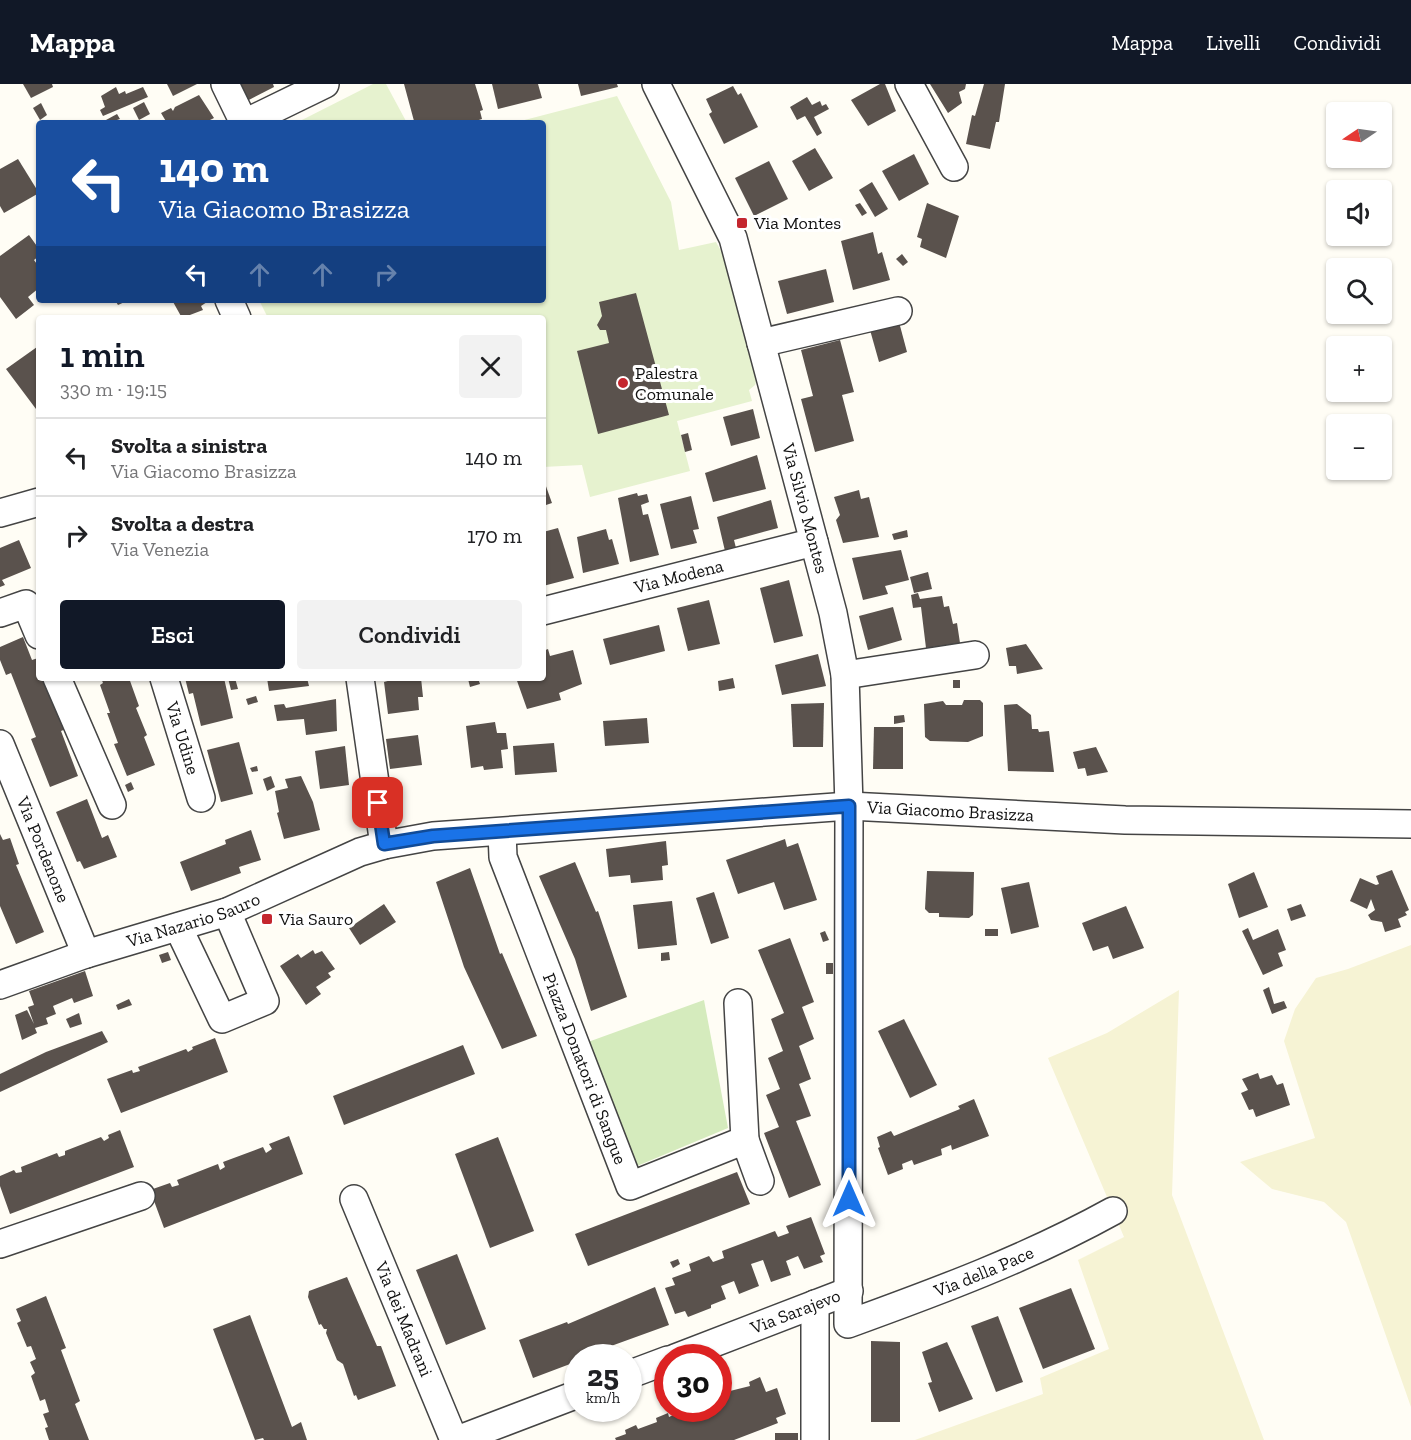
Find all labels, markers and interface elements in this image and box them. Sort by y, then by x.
text: Mappa [30,26,115,59]
text: Mappa [1111,30,1173,55]
text: Livelli [1206,30,1261,55]
text: Condividi [1294,30,1381,55]
north arrow [1326,102,1392,168]
map controls [1326,102,1392,480]
text: 140 m [159,142,269,193]
icon: left [60,144,138,222]
button: sound [1326,180,1392,246]
text: Via Giacomo Brasizza [159,193,410,225]
place label: Via Montes [753,212,841,234]
marker: Via Montes [735,216,749,230]
icon: left [180,258,213,291]
icon: ahead [243,258,276,291]
icon: ahead [306,258,339,291]
icon: right [369,258,402,291]
button: search [1326,258,1392,324]
text: 1 min [60,333,145,376]
button: close [459,335,522,398]
button: + [1326,336,1392,402]
place label: Palestra Comunale [635,362,714,405]
marker: Palestra Comunale [616,376,630,390]
text: 330 m · 19:15 [60,377,167,401]
button: − [1326,414,1392,480]
text: Svolta a sinistra [111,432,267,459]
street label: Via Silvio Montes [777,440,833,576]
icon: left [60,441,93,474]
text: 140 m [465,444,522,471]
text: Via Giacomo Brasizza [111,459,297,483]
text: Svolta a destra [111,510,254,537]
icon: right [60,519,93,552]
text: 170 m [467,522,522,549]
text: Via Venezia [111,537,209,561]
street label: Via Modena [631,554,726,599]
button: Esci [60,600,285,669]
button: Condividi [297,600,522,669]
street label: Via Udine [161,698,204,777]
pin [352,777,403,828]
icon: arrive [361,786,394,819]
street label: Via Pordenone [11,792,75,906]
street label: Via Giacomo Brasizza [865,796,1035,826]
street label: Via Nazario Sauro [123,888,263,953]
place label: Via Sauro [278,908,353,930]
marker: Via Sauro [260,912,274,926]
street label: Piazza Donatori di Sangue [538,970,632,1168]
position arrow [817,1167,881,1231]
street label: Via della Pace [930,1241,1037,1302]
street label: Via dei Madrani [370,1257,437,1380]
street label: Via Sarajevo [746,1284,843,1339]
speed limit sign: 30 [654,1344,732,1422]
text: 25 [587,1358,619,1394]
text: km/h [586,1389,620,1407]

